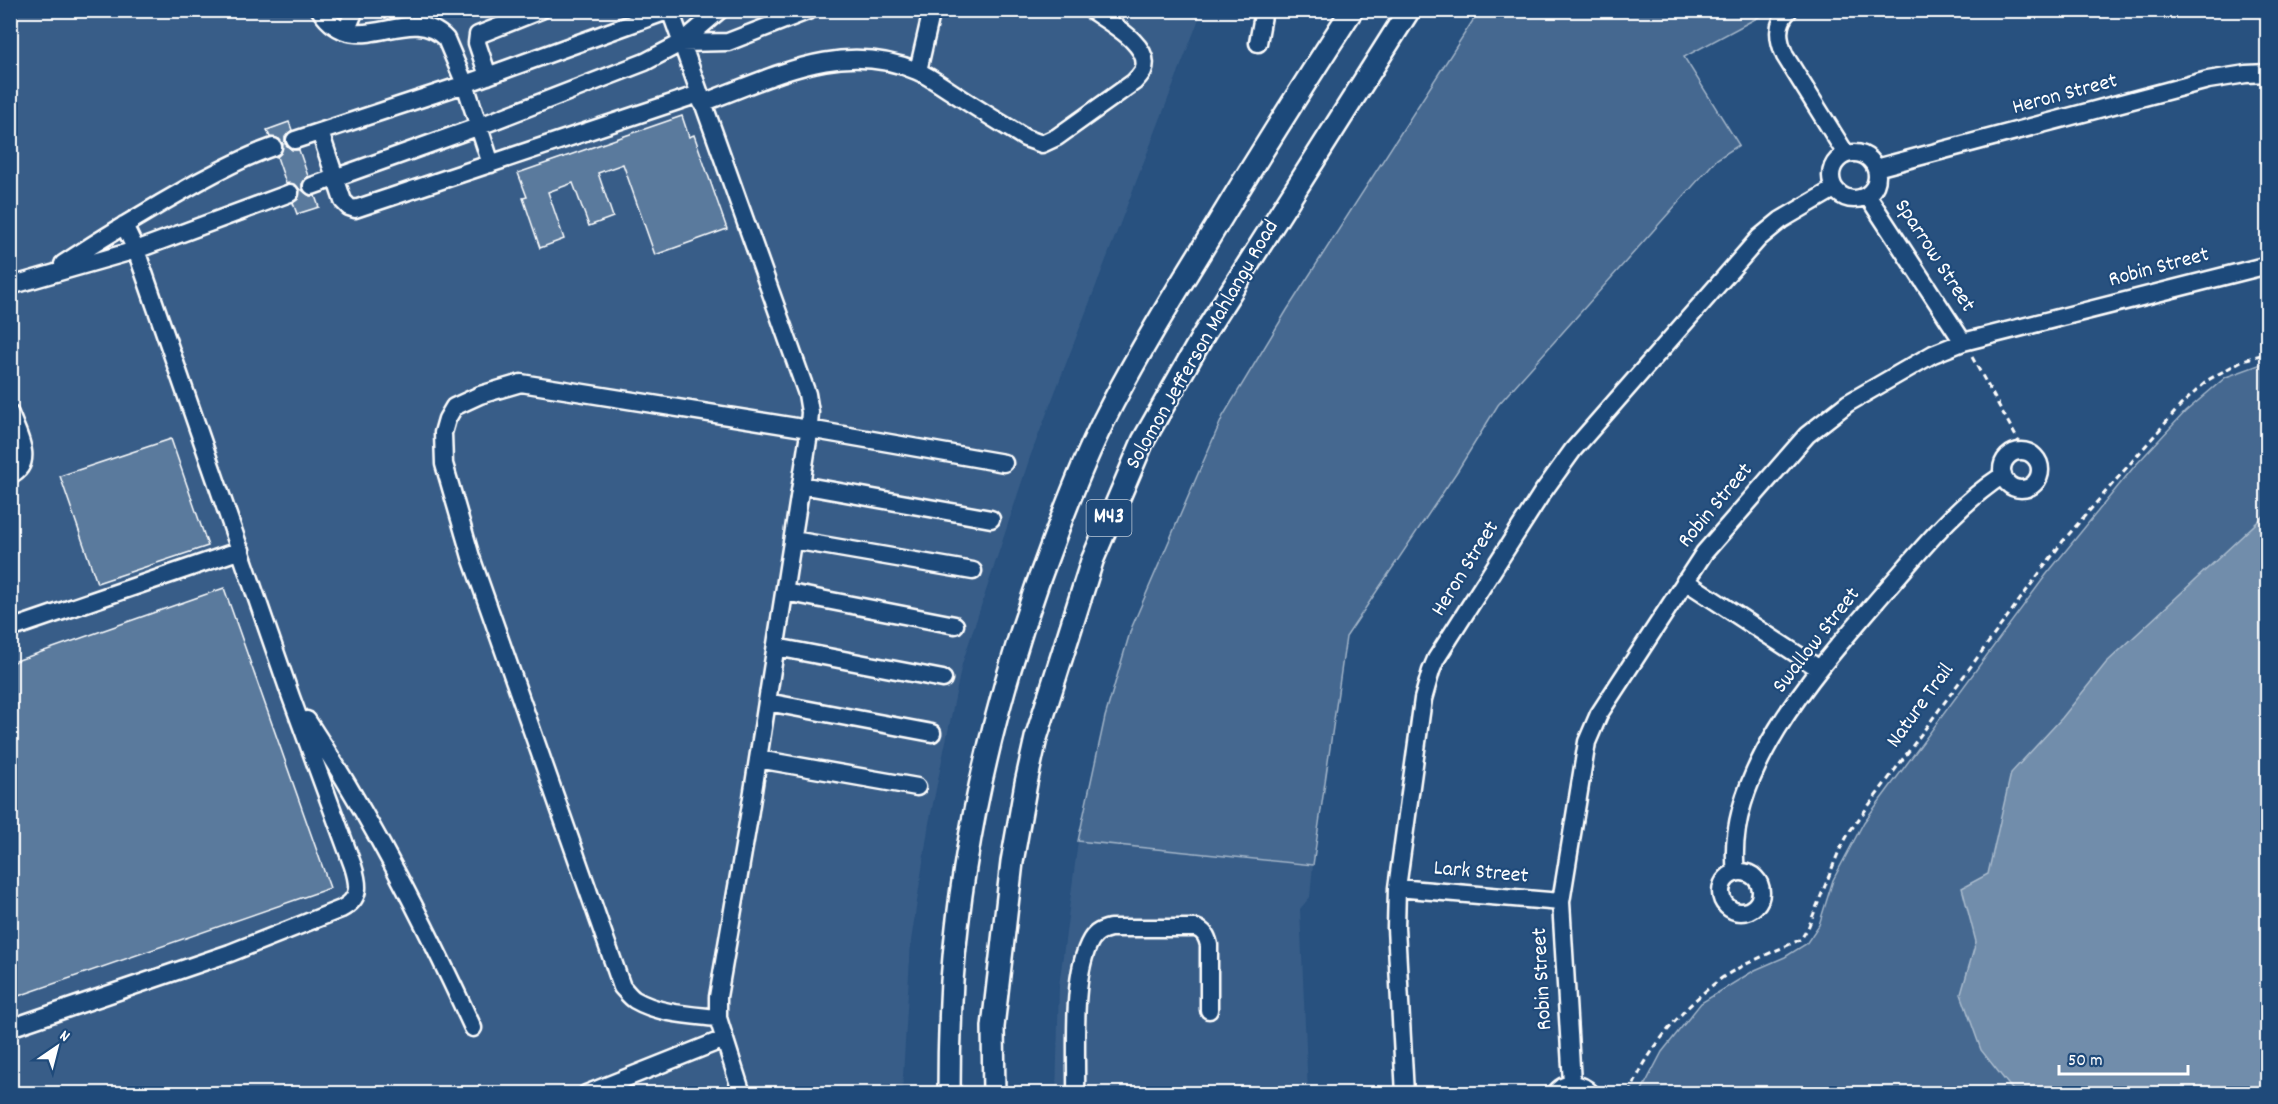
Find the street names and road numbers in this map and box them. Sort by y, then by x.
street label: Heron Street [2009,66,2121,124]
street label: Sparrow Street [1886,193,1982,319]
street label: Solomon Jefferson Mahlangu Road [1119,214,1287,476]
street label: Robin Street [2105,240,2213,296]
street label: Robin Street [1671,457,1761,555]
road number: M43 [1086,500,1132,536]
street label: Heron Street [1424,515,1508,623]
street label: Swallow Street [1766,581,1868,701]
street label: Nature Trail [1880,657,1962,755]
street label: Lark Street [1432,853,1530,893]
street label: Robin Street [1525,927,1561,1031]

